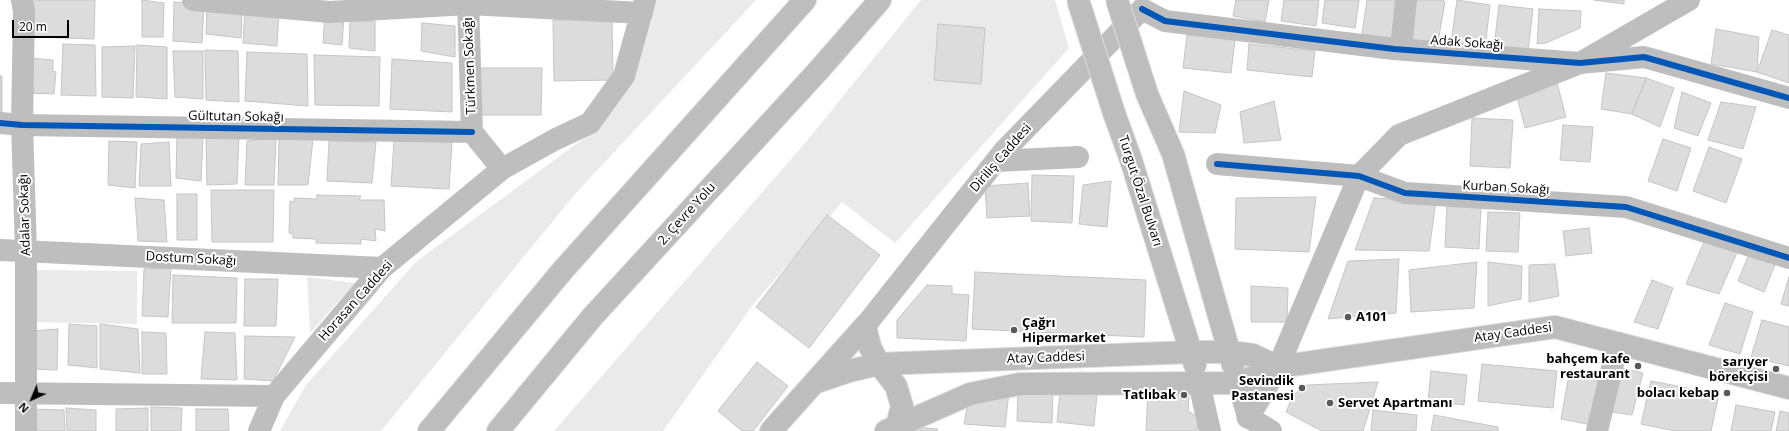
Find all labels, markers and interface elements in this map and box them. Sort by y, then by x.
scale bar [14,12,71,38]
street label: Türkmen Sokağı [461,17,479,115]
text: 20 m [19,18,47,35]
street label: Adak Sokağı [1430,33,1504,53]
street label: Gültutan Sokağı [188,108,284,126]
street label: Diriliş Caddesi [967,121,1035,195]
street label: Turgut Özal Bulvarı [1115,134,1165,248]
street label: Adalar Sokağı [16,174,34,256]
street label: Kurban Sokağı [1462,178,1550,198]
street label: 2. Çevre Yolu [655,180,719,248]
street label: Dostum Sokağı [145,249,237,269]
street label: Horasan Caddesi [316,258,396,344]
place label: A101 [1356,309,1387,325]
marker: A101 [1343,312,1353,322]
place label: Çağrı Hipermarket [1022,315,1106,346]
street label: Atay Caddesi [1473,320,1553,346]
marker: Çağrı Hipermarket [1009,325,1019,335]
street label: Atay Caddesi [1007,349,1085,367]
place label: bahçem kafe restaurant [1546,351,1630,382]
place label: sarıyer börekçisi [1709,354,1768,385]
marker: bahçem kafe restaurant [1633,361,1643,371]
marker: sarıyer börekçisi [1771,364,1781,374]
place label: Sevindik Pastanesi [1231,373,1294,404]
north arrow [12,379,52,419]
marker: Sevindik Pastanesi [1297,383,1307,393]
place label: bolacı kebap [1637,385,1719,401]
place label: Tatlıbak [1123,387,1176,403]
marker: bolacı kebap [1722,388,1732,398]
marker: Tatlıbak [1179,390,1189,400]
place label: Servet Apartmanı [1338,395,1453,411]
marker: Servet Apartmanı [1325,398,1335,408]
text: N [15,399,32,417]

